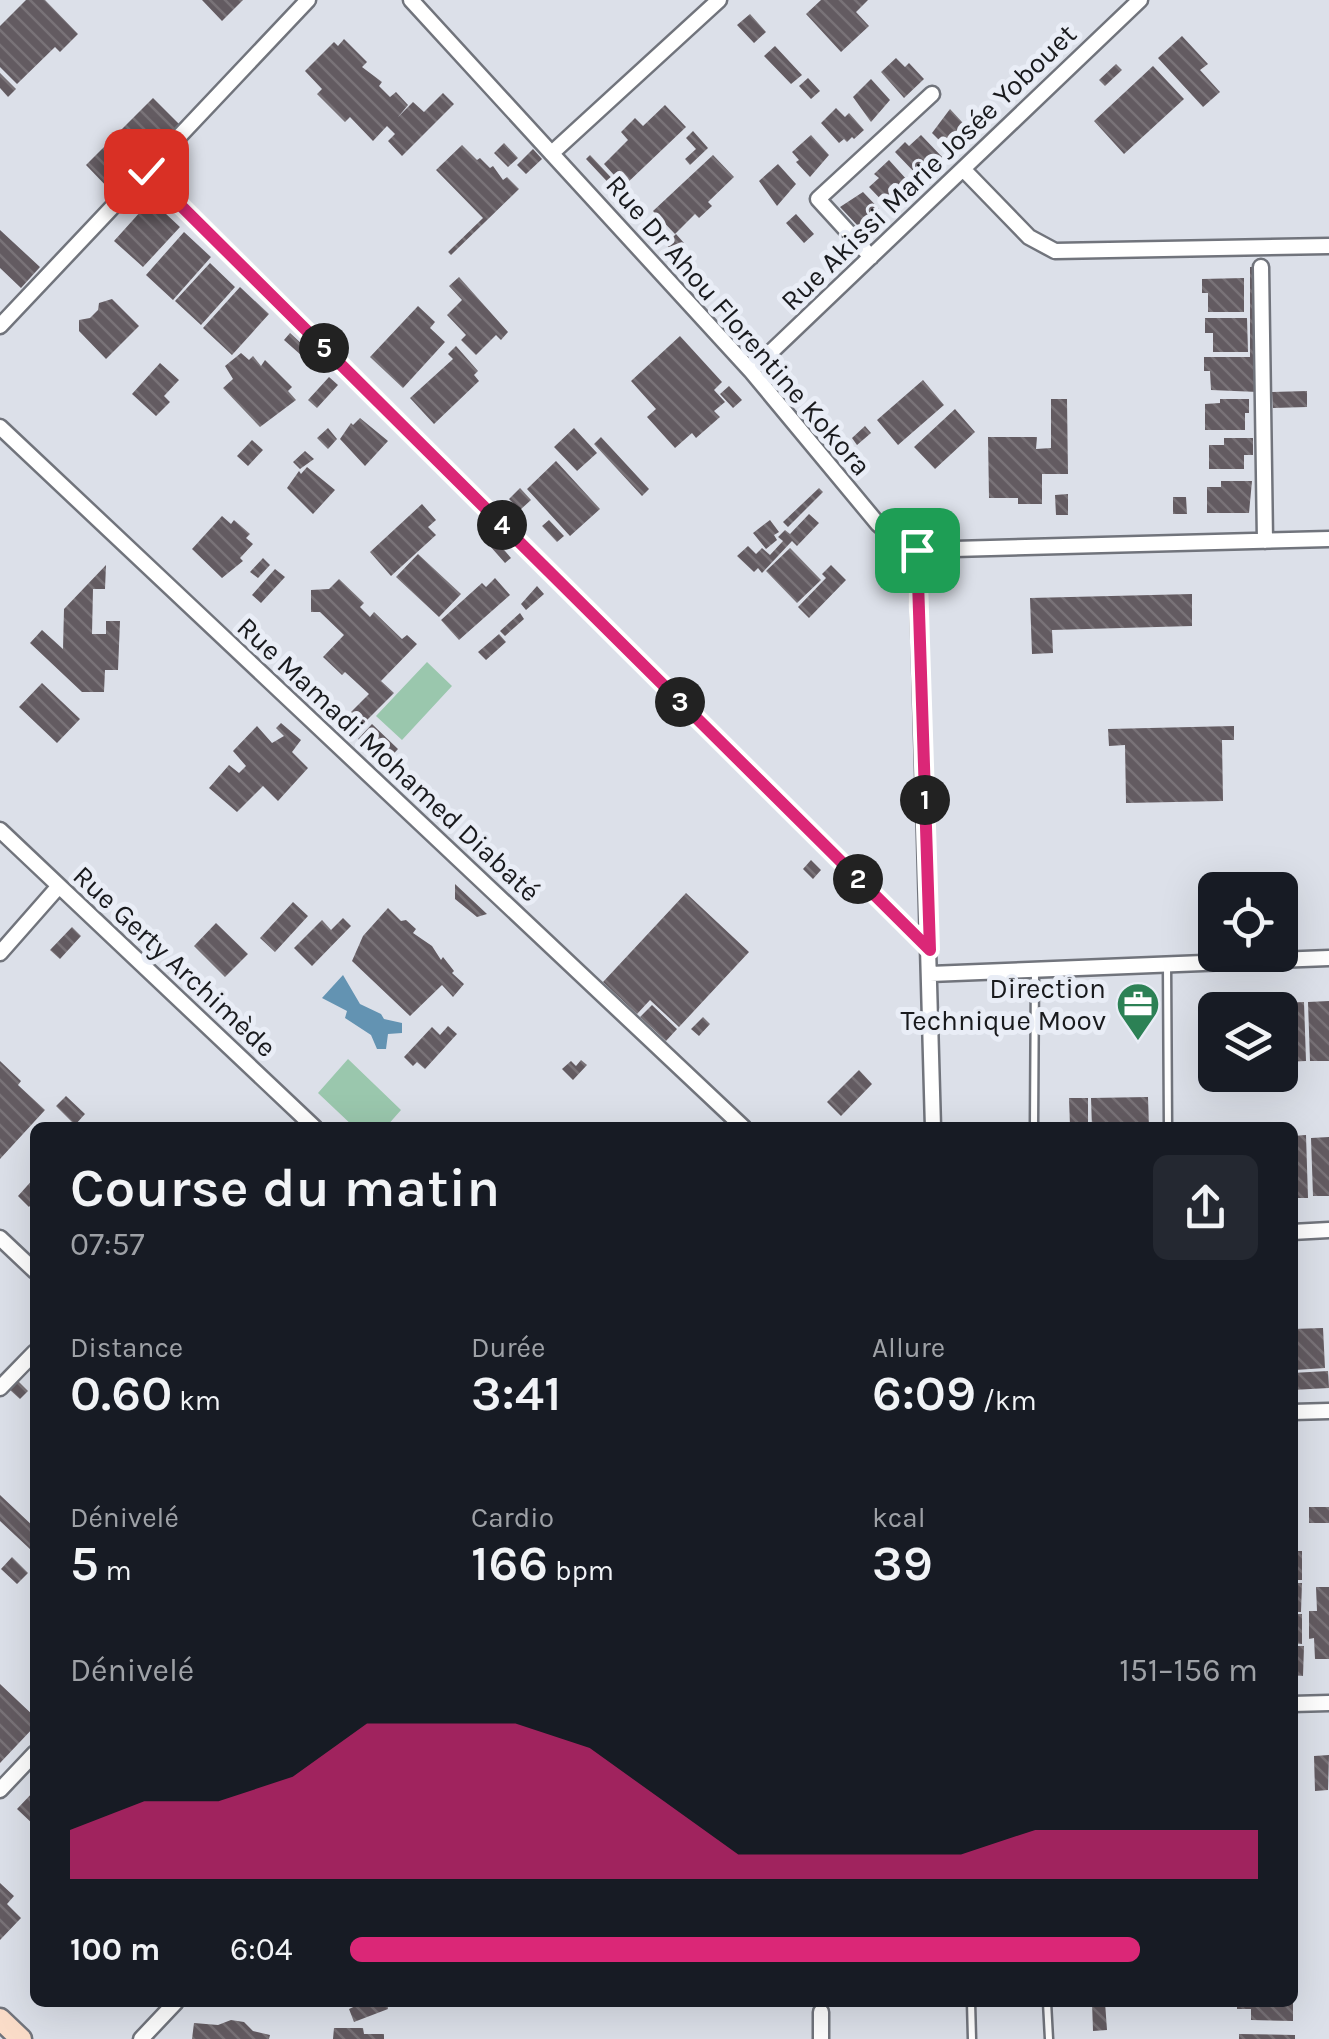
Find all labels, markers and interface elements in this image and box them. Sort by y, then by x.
street label: Rue Akissi Marie Josée Yobouet [774,17,1083,317]
pin [104,129,189,214]
icon: check [119,144,174,199]
street label: Rue Dr Ahou Florentine Kokora [599,168,878,482]
pin: 5 [299,323,349,373]
text: 5 [316,331,332,364]
pin: 4 [477,500,527,550]
text: 4 [494,508,510,541]
pin [875,508,960,593]
icon: arrive [890,523,945,578]
street label: Rue Mamadi Mohamed Diabaté [230,610,547,908]
pin: 3 [655,677,705,727]
text: 3 [671,685,689,718]
pin: 1 [900,775,950,825]
text: 1 [920,783,930,816]
pin: 2 [833,854,883,904]
street label: Rue Gerty Archimède [66,859,283,1064]
text: 2 [850,862,866,895]
map controls [1198,872,1298,1092]
button: locate [1198,872,1298,972]
place label: Direction Technique Moov [900,972,1106,1037]
office icon: Direction Technique Moov [1115,981,1161,1042]
button: layers [1198,992,1298,1092]
button: share [1153,1155,1258,1260]
text: Course du matin [70,1156,500,1220]
text: 07:57 [70,1226,144,1263]
text: Distance [70,1331,183,1364]
text: Durée [471,1331,545,1364]
text: Allure [872,1331,945,1364]
text: 0.60 [70,1364,172,1423]
text: 3:41 [471,1364,561,1423]
text: 6:09 [872,1364,976,1423]
text: km [172,1384,221,1417]
text: /km [976,1384,1037,1417]
text: Dénivelé [70,1501,179,1534]
text: Cardio [471,1501,554,1534]
text: kcal [872,1501,925,1534]
text: 5 [70,1534,99,1593]
text: 166 [471,1534,548,1593]
text: 39 [872,1534,933,1593]
text: m [99,1554,132,1587]
text: bpm [548,1554,614,1587]
text: Dénivelé [70,1652,194,1689]
text: 151–156 m [1119,1652,1258,1689]
text: 100 m [70,1931,160,1968]
text: 6:04 [230,1931,293,1968]

